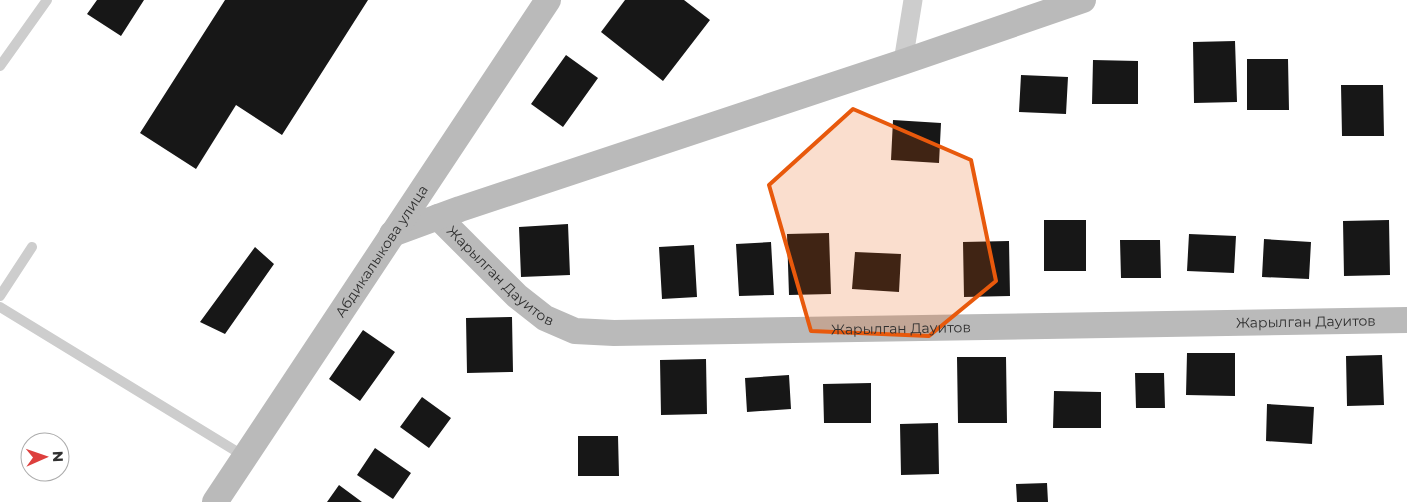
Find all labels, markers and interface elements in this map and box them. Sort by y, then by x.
street label: Абдикалыкова улица [331,182,432,321]
street label: Жарылган Дауитов [443,222,557,330]
street label: Жарылган Дауитов [1236,312,1376,332]
street label: Жарылган Дауитов [831,318,971,338]
north arrow [20,432,70,482]
text: N [49,451,67,463]

